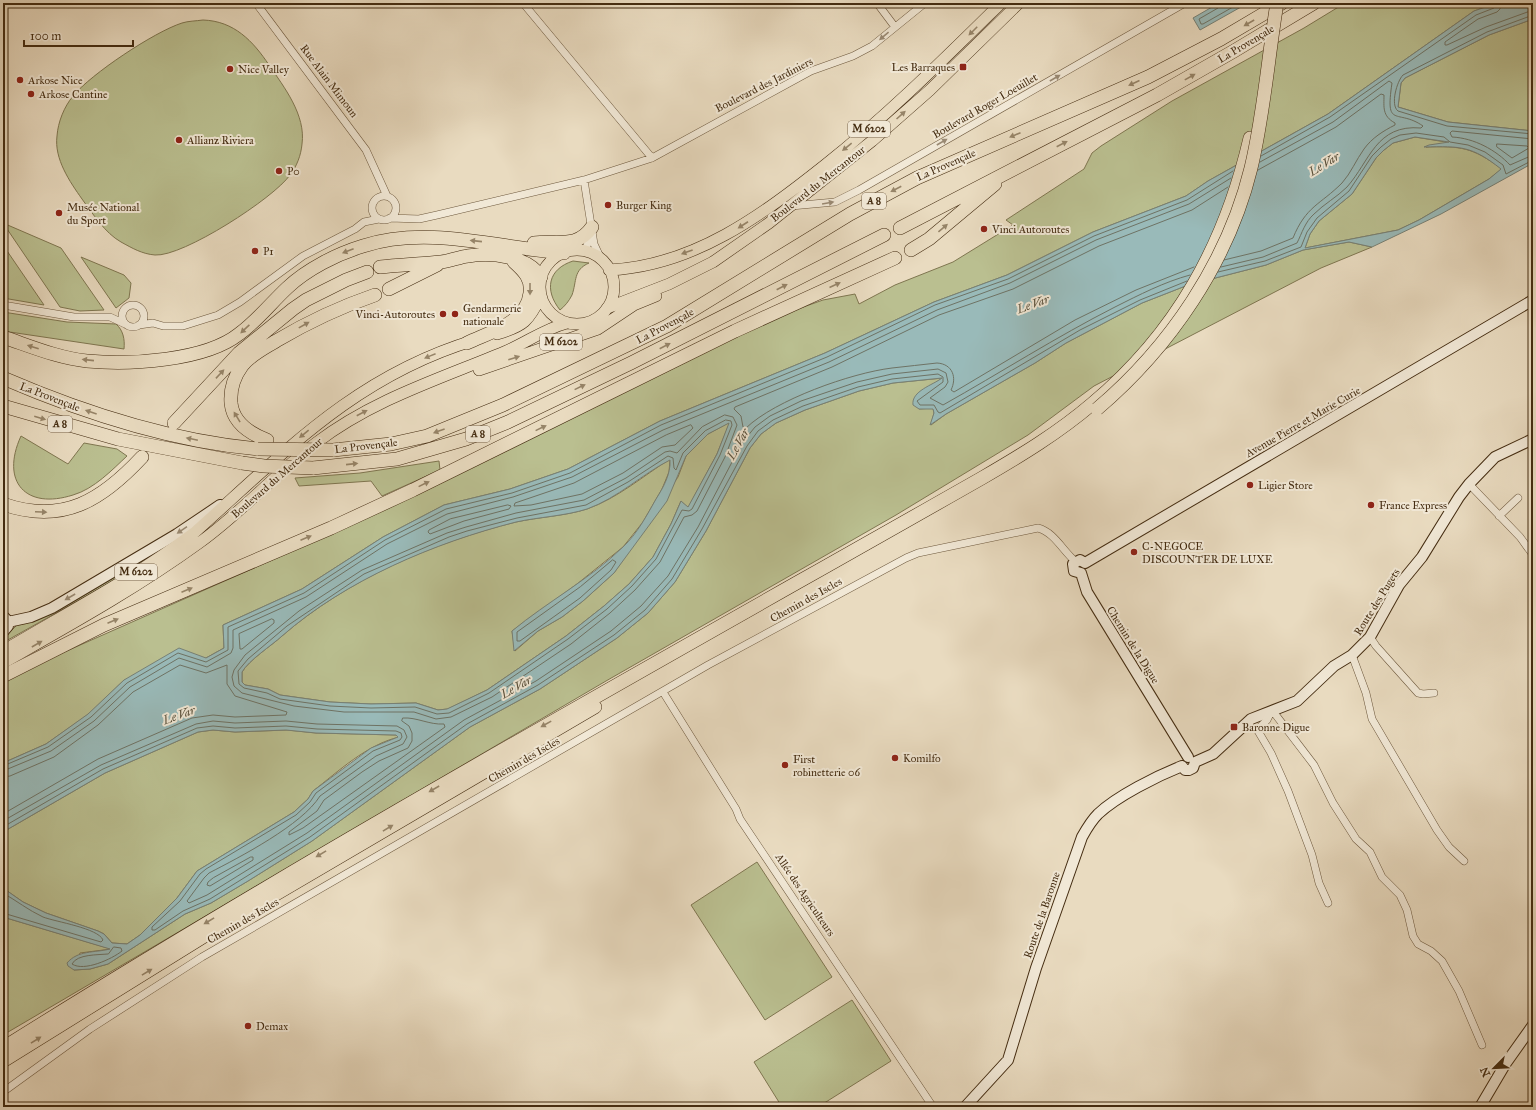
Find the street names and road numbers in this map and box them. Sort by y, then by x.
street label: La Provençale [1215,22,1277,66]
street label: Rue Alain Mimoun [297,42,361,120]
street label: Boulevard des Jardiniers [713,55,815,116]
street label: Boulevard Roger Loeuillet [930,71,1040,141]
road number: M 6202 [848,121,890,137]
street label: Boulevard du Mercantour [768,142,869,225]
street label: La Provençale [914,146,978,184]
road number: A 8 [862,193,886,209]
street label: La Provençale [634,305,696,347]
road number: M 6202 [540,334,582,350]
street label: La Provençale [18,380,82,415]
street label: Avenue Pierre et Marie Curie [1242,384,1363,461]
road number: A 8 [48,416,72,432]
road number: A 8 [466,426,490,442]
street label: Boulevard du Mercantour [229,434,326,521]
street label: La Provençale [334,436,399,456]
road number: M 6202 [115,564,157,580]
street label: Route des Pugets [1351,566,1403,638]
street label: Chemin des Iscles [768,575,844,625]
street label: Chemin de la Digue [1104,604,1162,686]
street label: Chemin des Iscles [486,734,562,786]
street label: Allée des Agriculteurs [772,850,837,939]
street label: Route de la Baronne [1021,870,1063,960]
street label: Chemin des Iscles [205,895,281,947]

